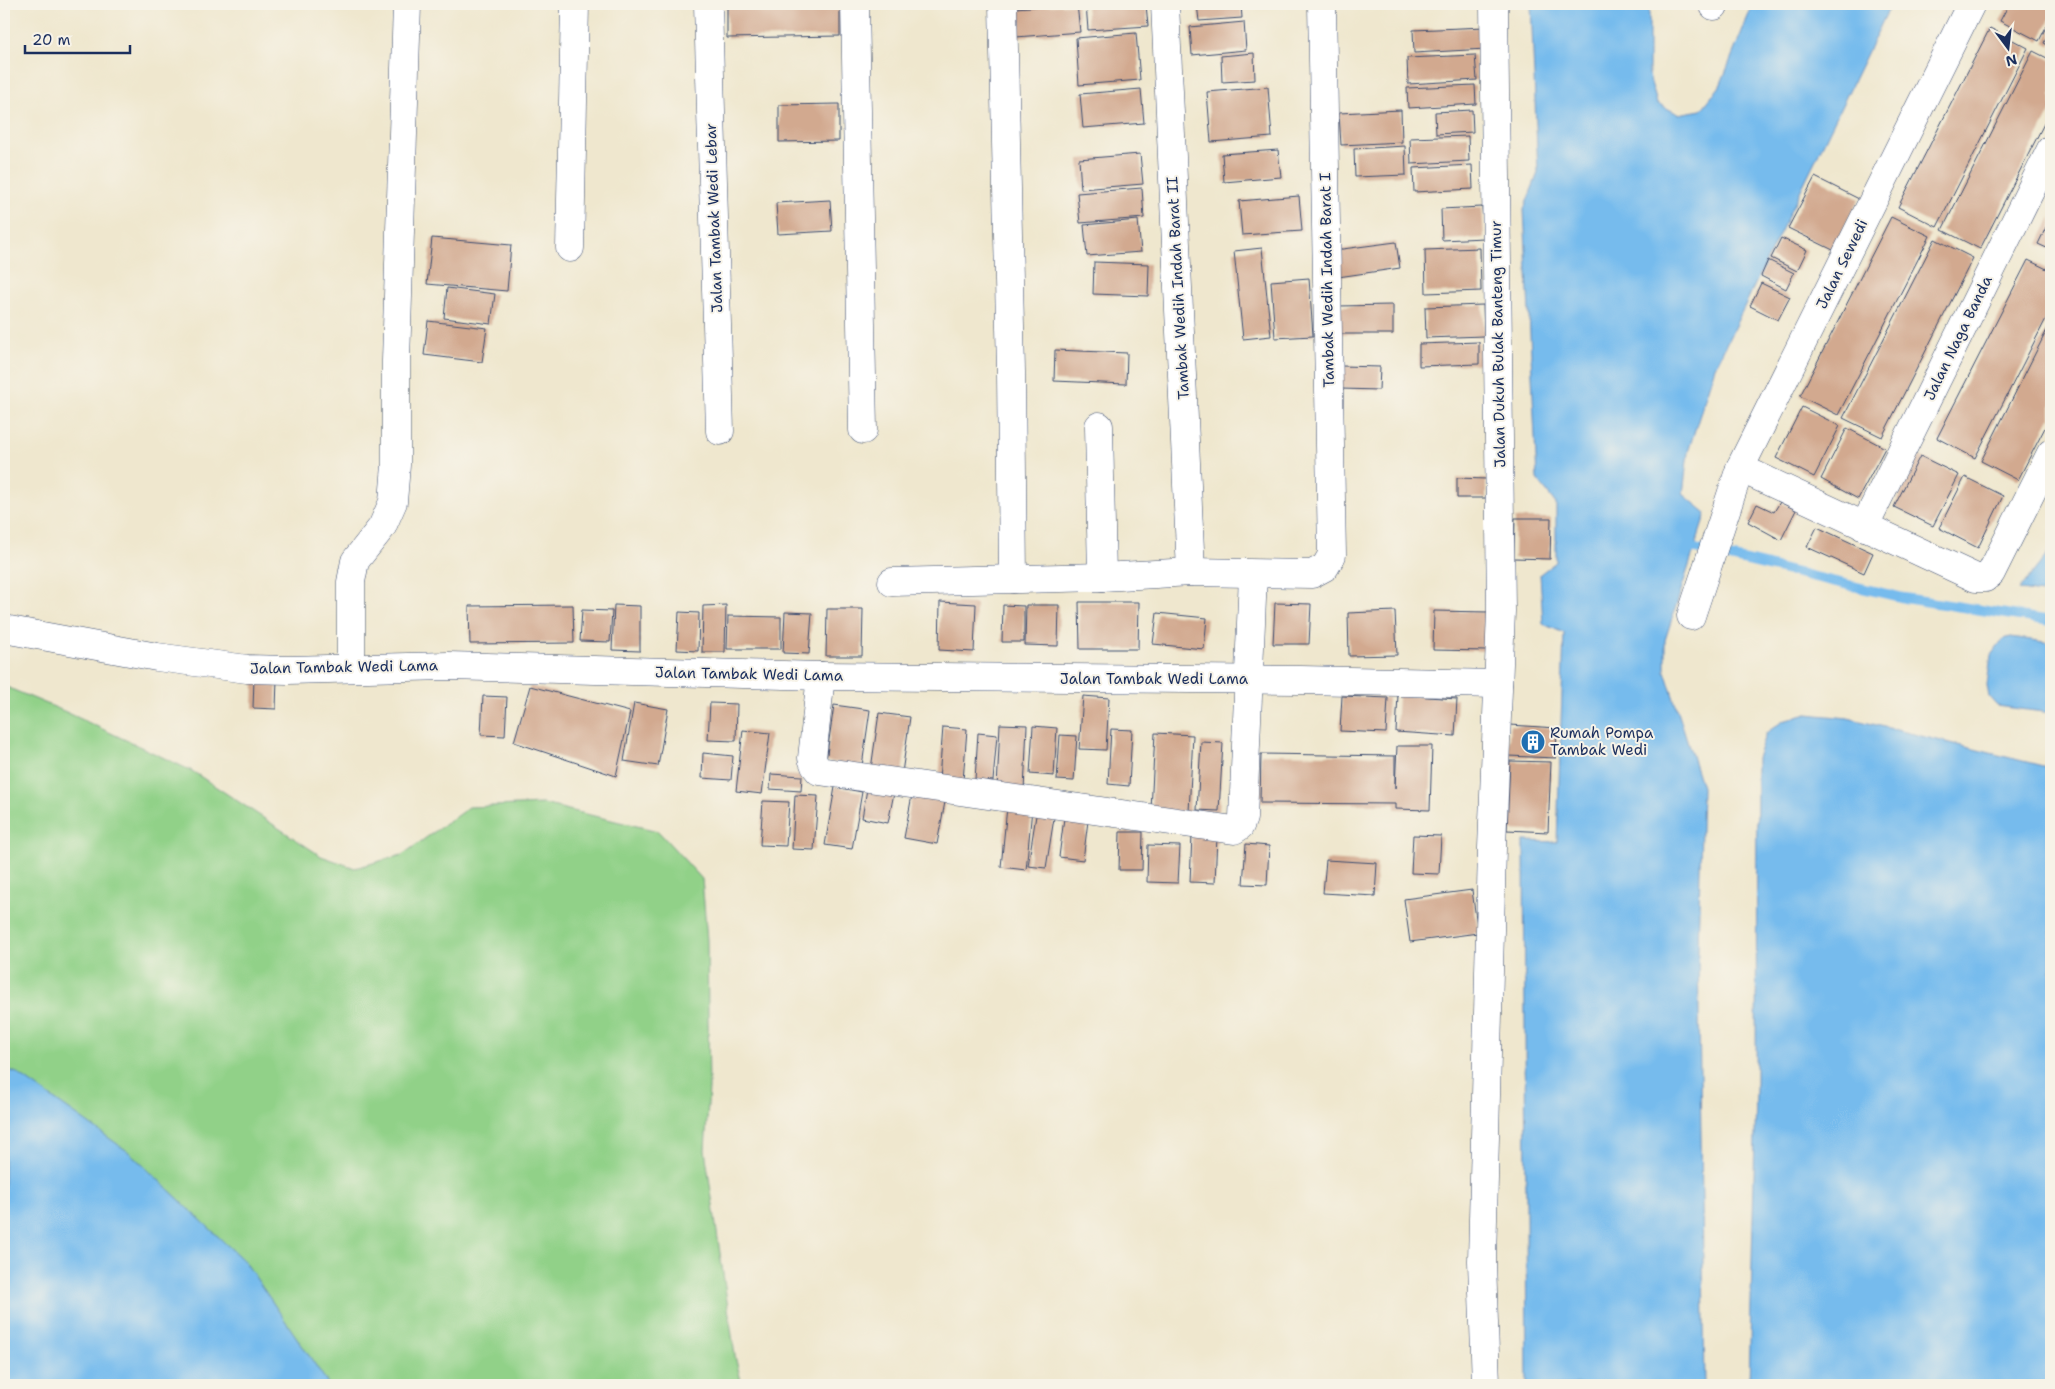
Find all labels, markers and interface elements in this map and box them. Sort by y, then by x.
scale bar [25,22,130,54]
north arrow [1982,22,2032,72]
text: 20 m [32,30,71,50]
text: N [2004,50,2019,71]
street label: Jalan Tambak Wedi Lebar [701,123,727,313]
street label: Tambak Wedih Indah Barat I [1315,172,1339,388]
street label: Tambak Wedih Indah Barat II [1162,176,1194,400]
street label: Jalan Sewedi [1812,216,1872,312]
street label: Jalan Dukuh Bulak Banteng Timur [1486,220,1510,468]
street label: Jalan Naga Banda [1919,272,1997,404]
street label: Jalan Tambak Wedi Lama [250,655,439,679]
street label: Jalan Tambak Wedi Lama [655,662,844,686]
street label: Jalan Tambak Wedi Lama [1060,669,1249,689]
place label: Rumah Pompa Tambak Wedi [1550,723,1654,760]
building icon: Rumah Pompa Tambak Wedi [1520,729,1546,755]

